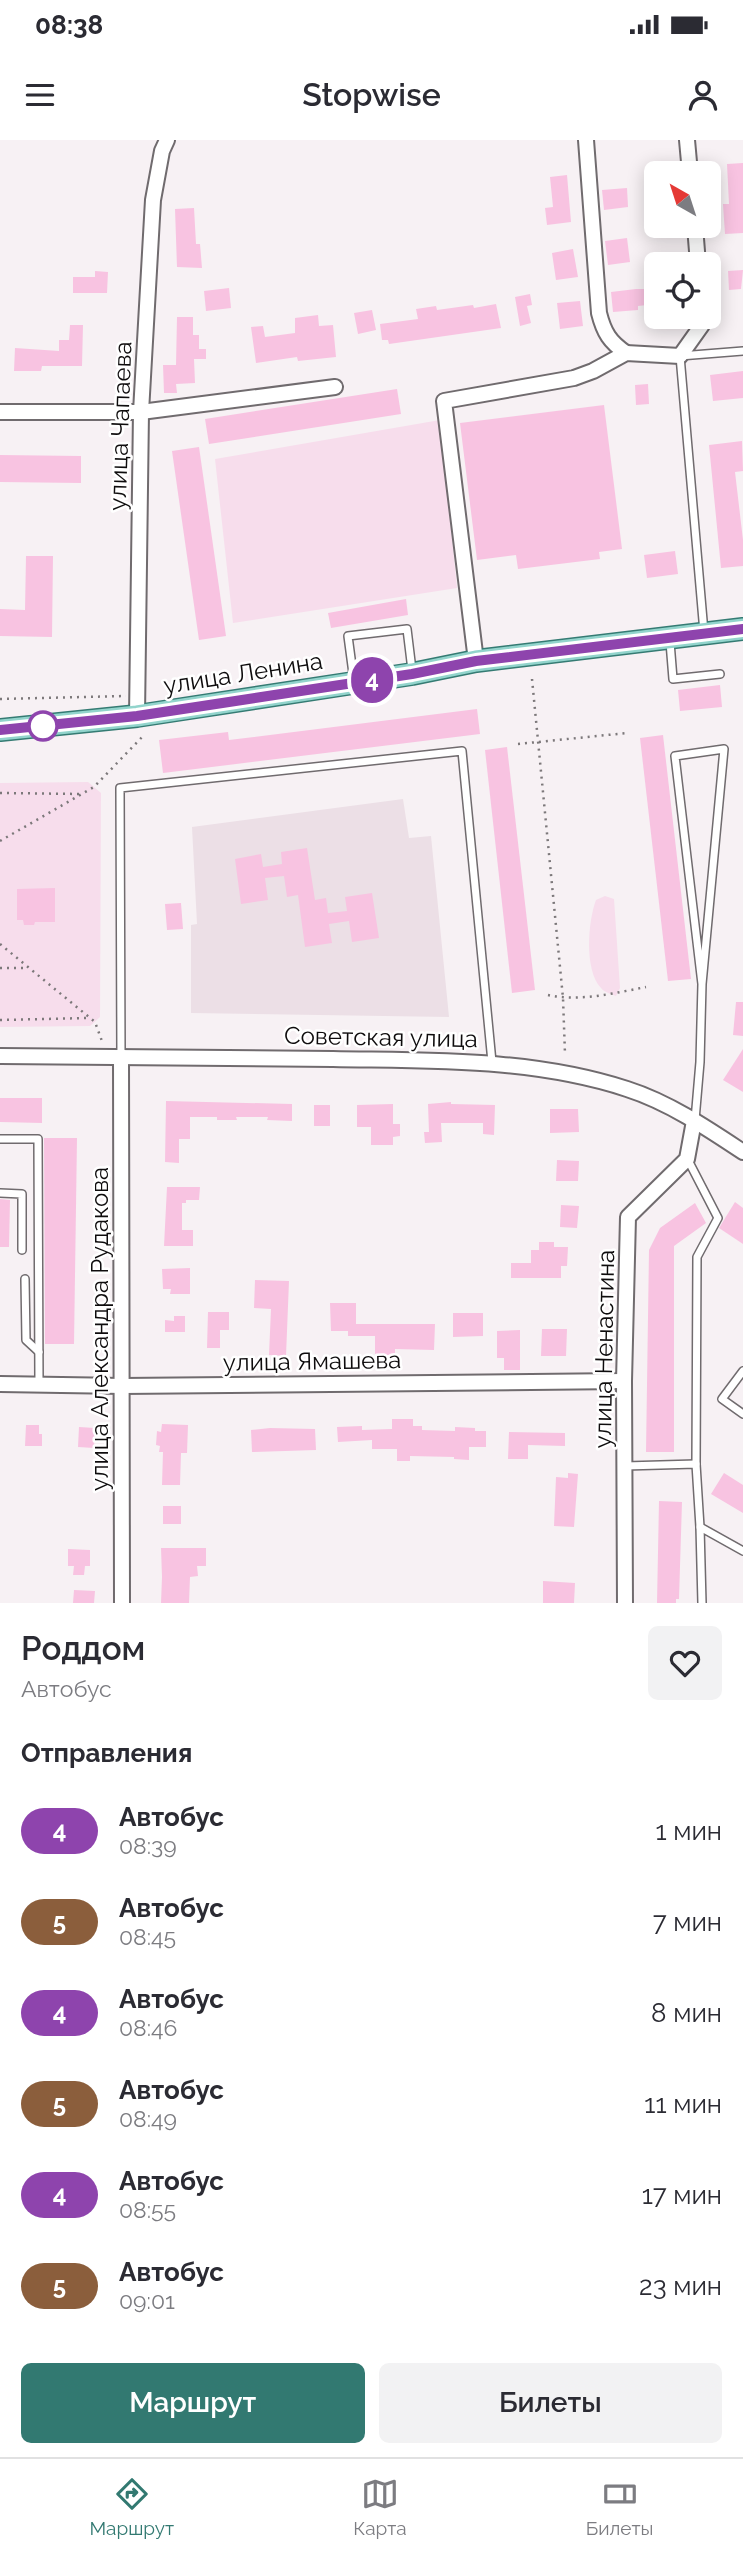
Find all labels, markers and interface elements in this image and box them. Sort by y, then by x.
text: 08:38 [35,10,103,40]
icon: menu [21,76,59,114]
text: Stopwise [302,76,441,113]
icon: person [684,76,722,114]
north arrow [644,161,721,238]
map controls [644,161,721,329]
button: locate [644,252,721,329]
street label: улица Чапаева [103,341,137,511]
street label: улица Ленина [161,646,325,700]
line badge: 4 [349,657,395,703]
text: 4 [365,665,379,694]
unlabelled marker [28,711,58,741]
street label: Советская улица [284,1021,478,1053]
street label: улица Александра Рудакова [85,1167,114,1491]
street label: улица Ненастина [588,1249,620,1449]
street label: улица Ямашева [223,1345,401,1377]
button: heart [648,1626,722,1700]
text: Роддом [21,1629,145,1668]
text: Автобус [21,1675,112,1702]
text: Отправления [21,1738,192,1768]
text: Автобус [119,1802,224,1832]
text: 4 [53,1816,66,1845]
text: 1 мин [655,1816,722,1846]
text: 08:39 [119,1832,177,1859]
text: Автобус [119,1893,224,1923]
text: 5 [53,1907,66,1936]
text: 7 мин [653,1907,722,1937]
text: 08:45 [119,1923,176,1950]
text: Автобус [119,1984,224,2014]
text: 4 [53,1998,66,2027]
text: 8 мин [651,1998,722,2028]
text: 08:46 [119,2014,177,2041]
text: Автобус [119,2075,224,2105]
text: 5 [53,2089,66,2118]
text: 11 мин [644,2089,722,2119]
text: 08:49 [119,2105,177,2132]
text: Автобус [119,2166,224,2196]
text: 4 [53,2180,66,2209]
text: 17 мин [642,2180,722,2210]
text: 08:55 [119,2196,176,2223]
text: Автобус [119,2257,224,2287]
text: 5 [53,2271,66,2300]
text: 23 мин [639,2271,722,2301]
text: 09:01 [119,2287,175,2314]
button: Маршрут [21,2363,365,2443]
button: Билеты [379,2363,722,2443]
tab: Маршрут [90,2475,174,2539]
tab: Карта [353,2475,407,2539]
tab: Билеты [586,2475,653,2539]

